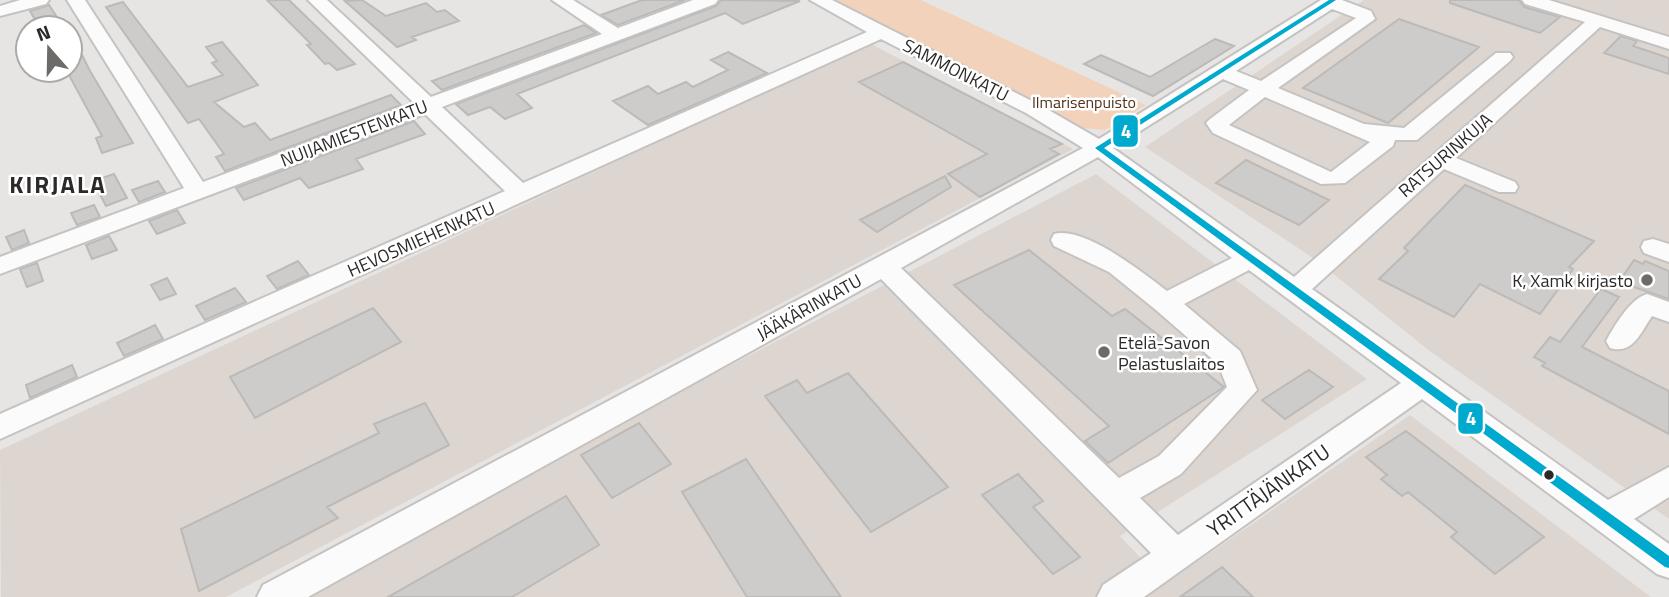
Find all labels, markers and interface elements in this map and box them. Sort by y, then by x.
north arrow [14,14,84,84]
text: N [32,17,54,48]
street label: SAMMONKATU [898,32,1014,108]
park label: Ilmarisenpuisto [1032,90,1136,114]
street label: NUIJAMIESTENKATU [276,92,432,174]
street label: RATSURINKUJA [1392,106,1498,204]
line badge: 4 [1112,114,1139,148]
text: 4 [1121,116,1131,145]
district label: KIRJALA [9,166,107,202]
street label: HEVOSMIEHENKATU [343,194,499,284]
street label: JÄÄKÄRINKATU [752,267,866,347]
place label: K, Xamk kirjasto [1512,267,1633,294]
marker: K, Xamk kirjasto [1639,272,1655,288]
place label: Etelä-Savon Pelastuslaitos [1118,329,1225,377]
marker: Etelä-Savon Pelastuslaitos [1096,344,1112,360]
line badge: 4 [1457,402,1484,435]
text: 4 [1466,403,1476,432]
street label: YRITTÄJÄNKATU [1200,436,1336,544]
unlabelled marker [1542,468,1556,482]

